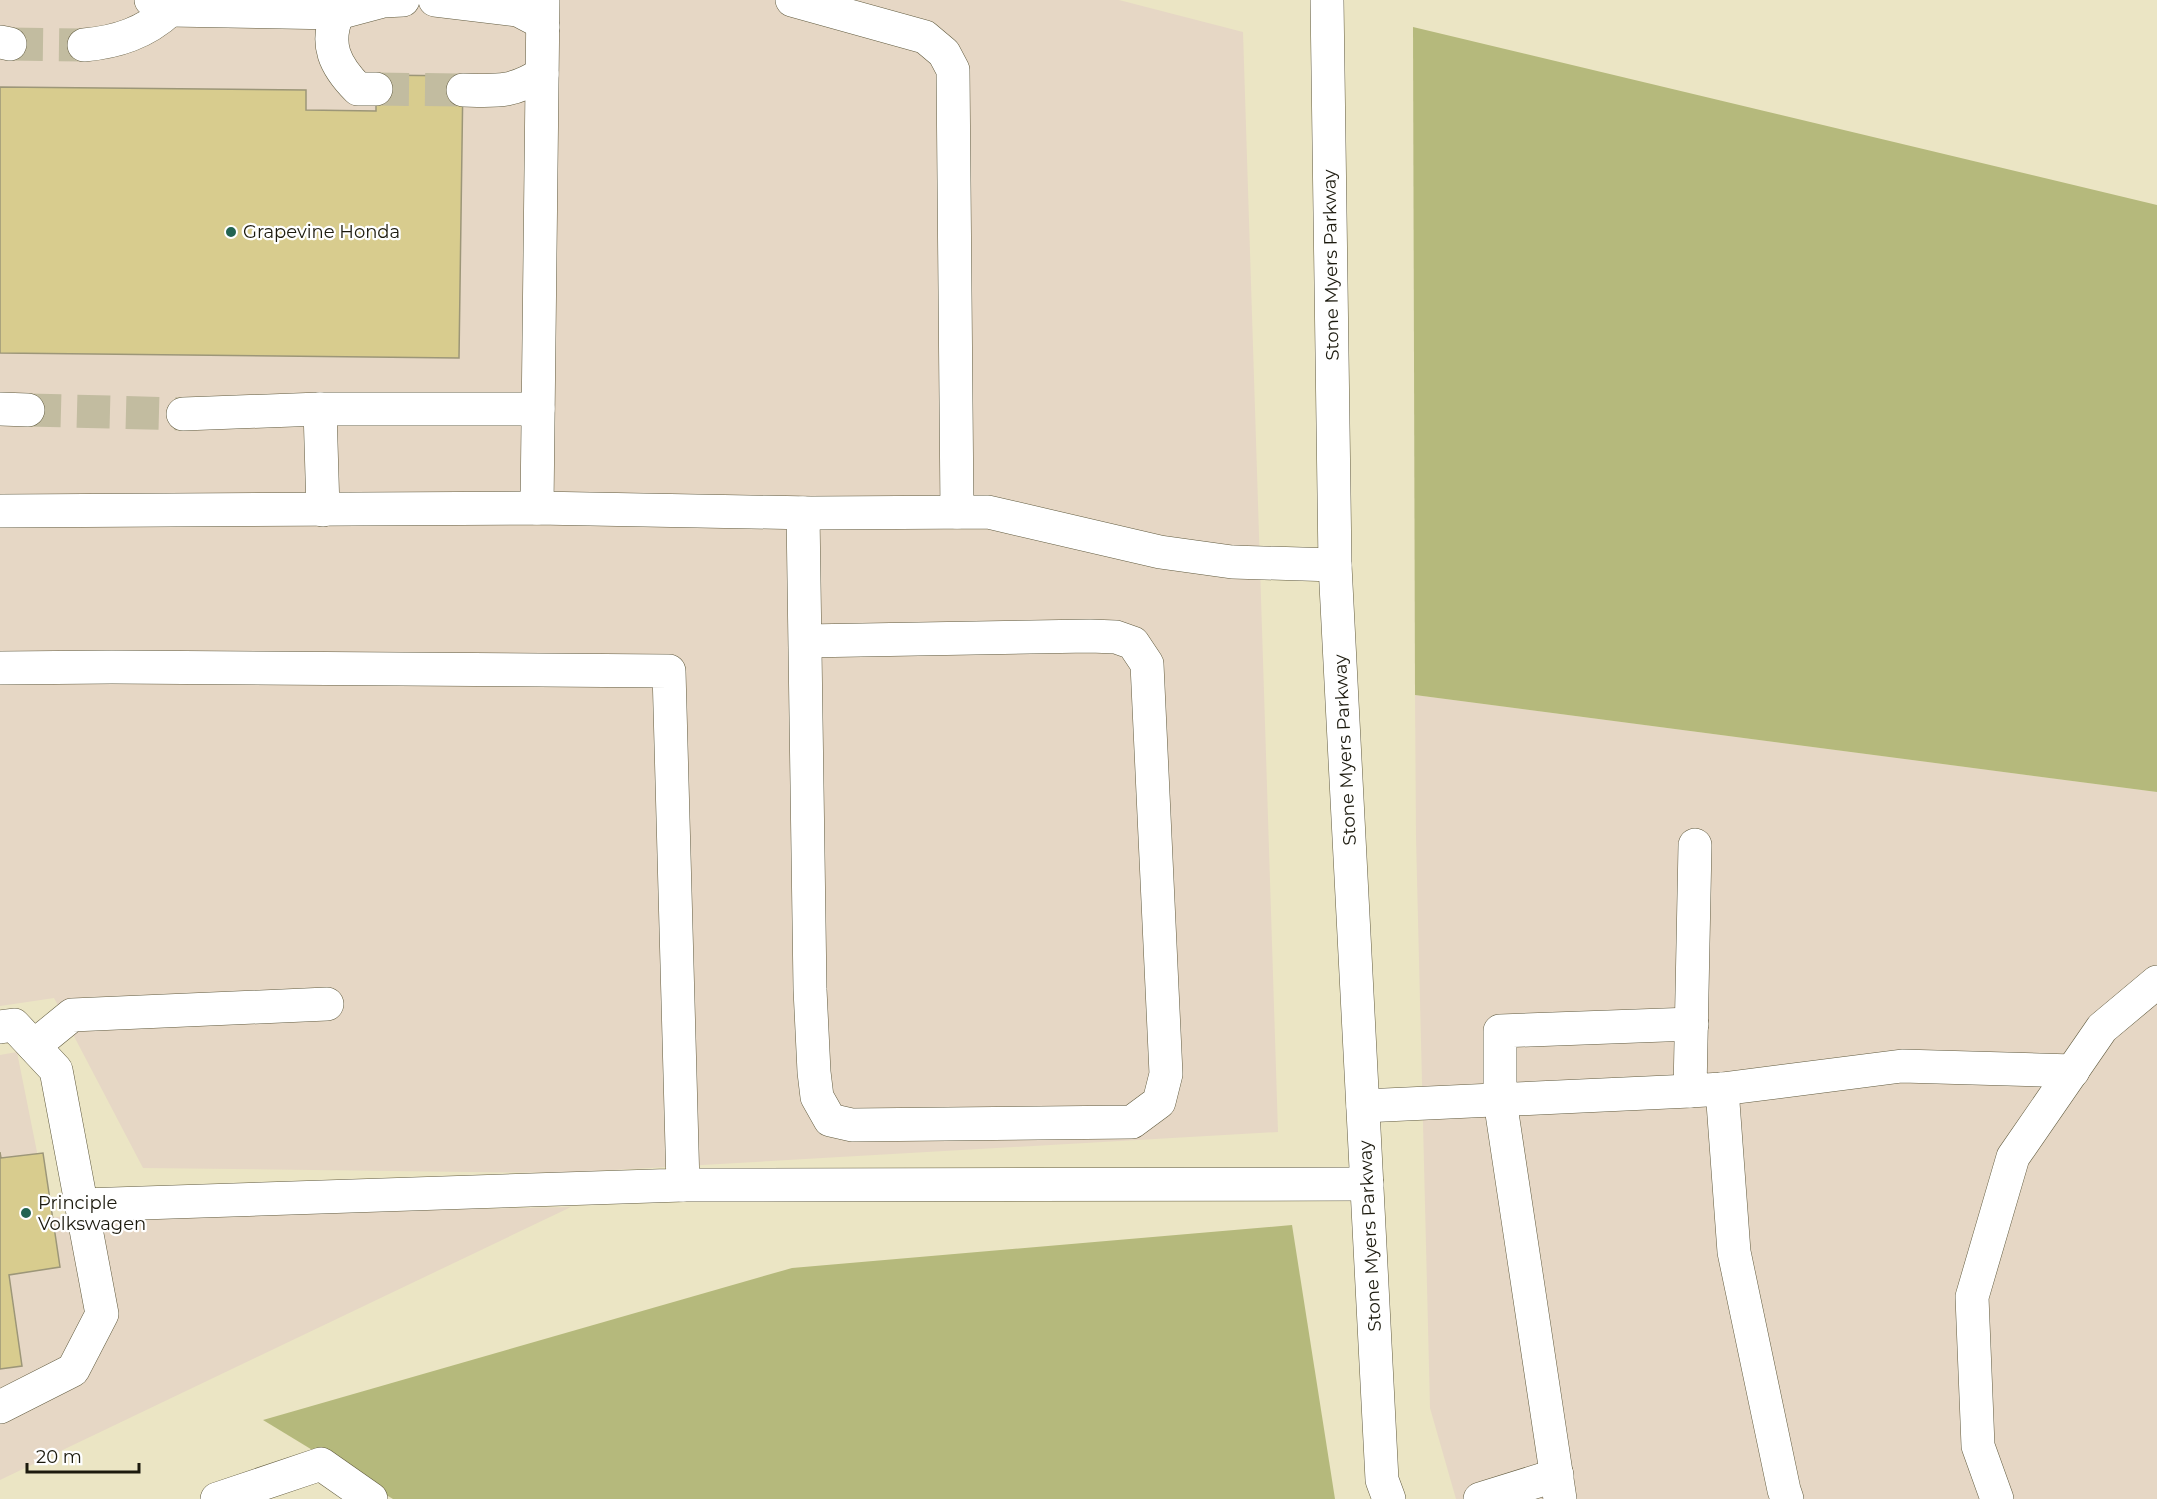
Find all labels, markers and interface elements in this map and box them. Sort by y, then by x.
street label: Stone Myers Parkway [1318,169,1344,361]
place label: Grapevine Honda [243,221,400,243]
marker: Grapevine Honda [224,225,238,239]
street label: Stone Myers Parkway [1329,654,1361,846]
street label: Stone Myers Parkway [1354,1140,1386,1332]
place label: Principle Volkswagen [38,1192,146,1235]
marker: Principle Volkswagen [19,1206,33,1220]
scale bar [27,1436,140,1474]
text: 20 m [36,1446,82,1468]

